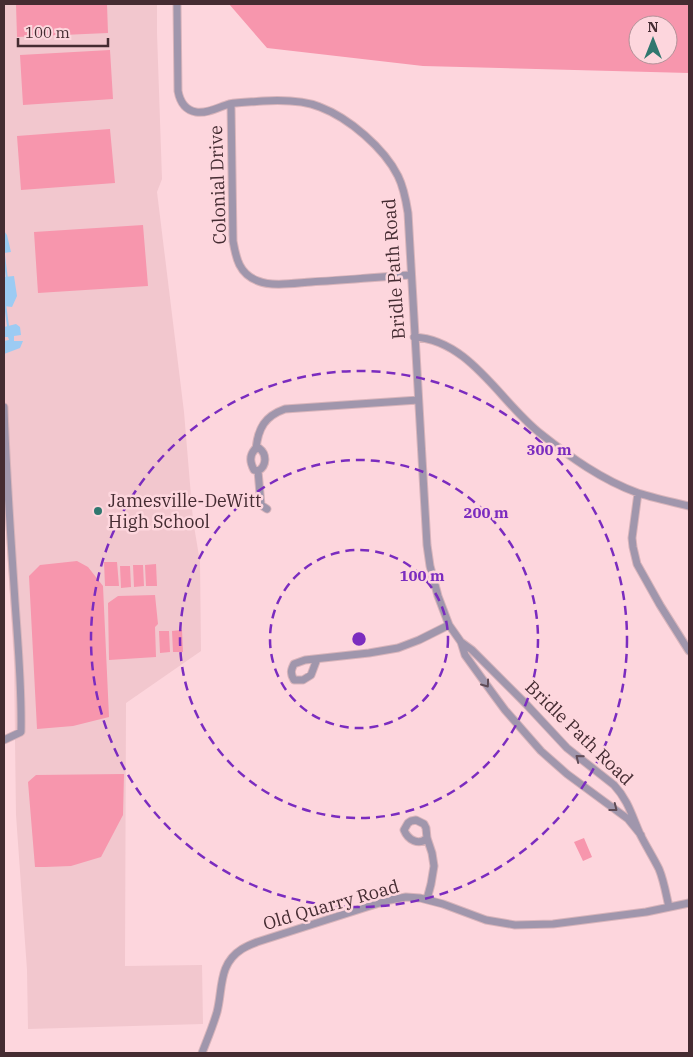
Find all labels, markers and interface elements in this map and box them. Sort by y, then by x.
scale bar [18,15,108,47]
north arrow [628,15,678,65]
text: N [647,18,659,36]
text: 100 m [25,23,70,42]
street label: Colonial Drive [204,125,231,245]
street label: Bridle Path Road [377,198,410,340]
text: 300 m [526,440,572,459]
place label: Jamesville-DeWitt High School [108,489,261,533]
text: 200 m [463,503,509,522]
marker: Jamesville-DeWitt High School [92,505,104,517]
text: 100 m [399,566,445,585]
centre of rings [350,630,368,648]
street label: Bridle Path Road [521,675,638,790]
one-way arrow [480,678,489,687]
one-way arrow [575,755,585,764]
one-way arrow [608,803,617,811]
street label: Old Quarry Road [260,874,402,935]

